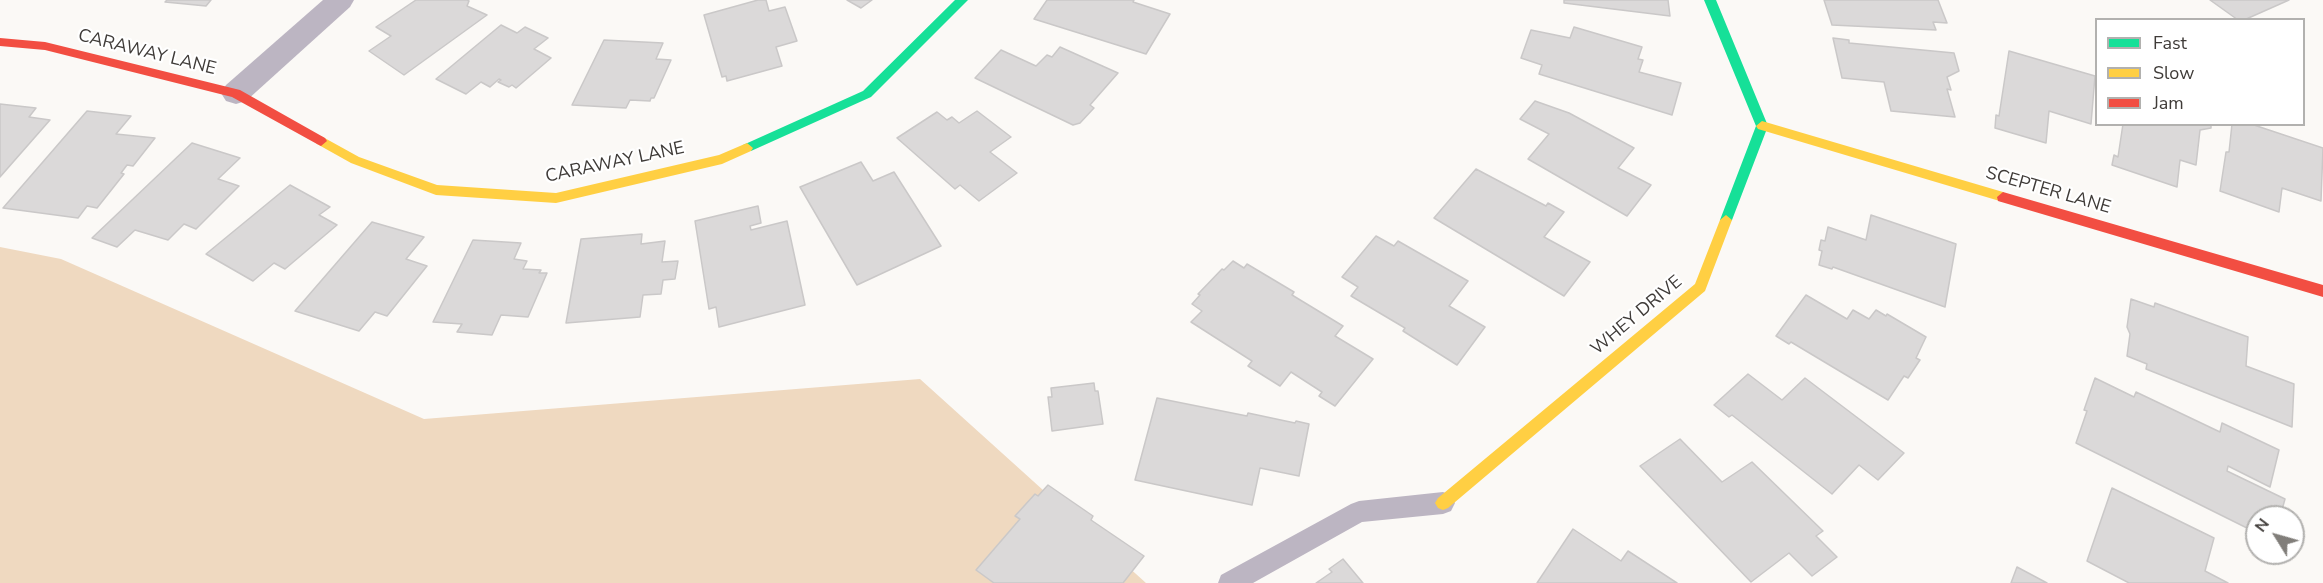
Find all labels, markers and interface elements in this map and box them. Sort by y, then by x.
legend [2095,18,2305,126]
street label: CARAWAY LANE [76,25,218,81]
text: Fast [2153,31,2187,55]
text: Slow [2153,61,2194,85]
text: Jam [2153,91,2184,115]
street label: CARAWAY LANE [544,138,686,188]
street label: SCEPTER LANE [1983,163,2113,219]
street label: WHEY DRIVE [1587,272,1687,360]
north arrow [2245,505,2305,565]
text: N [2250,514,2275,537]

